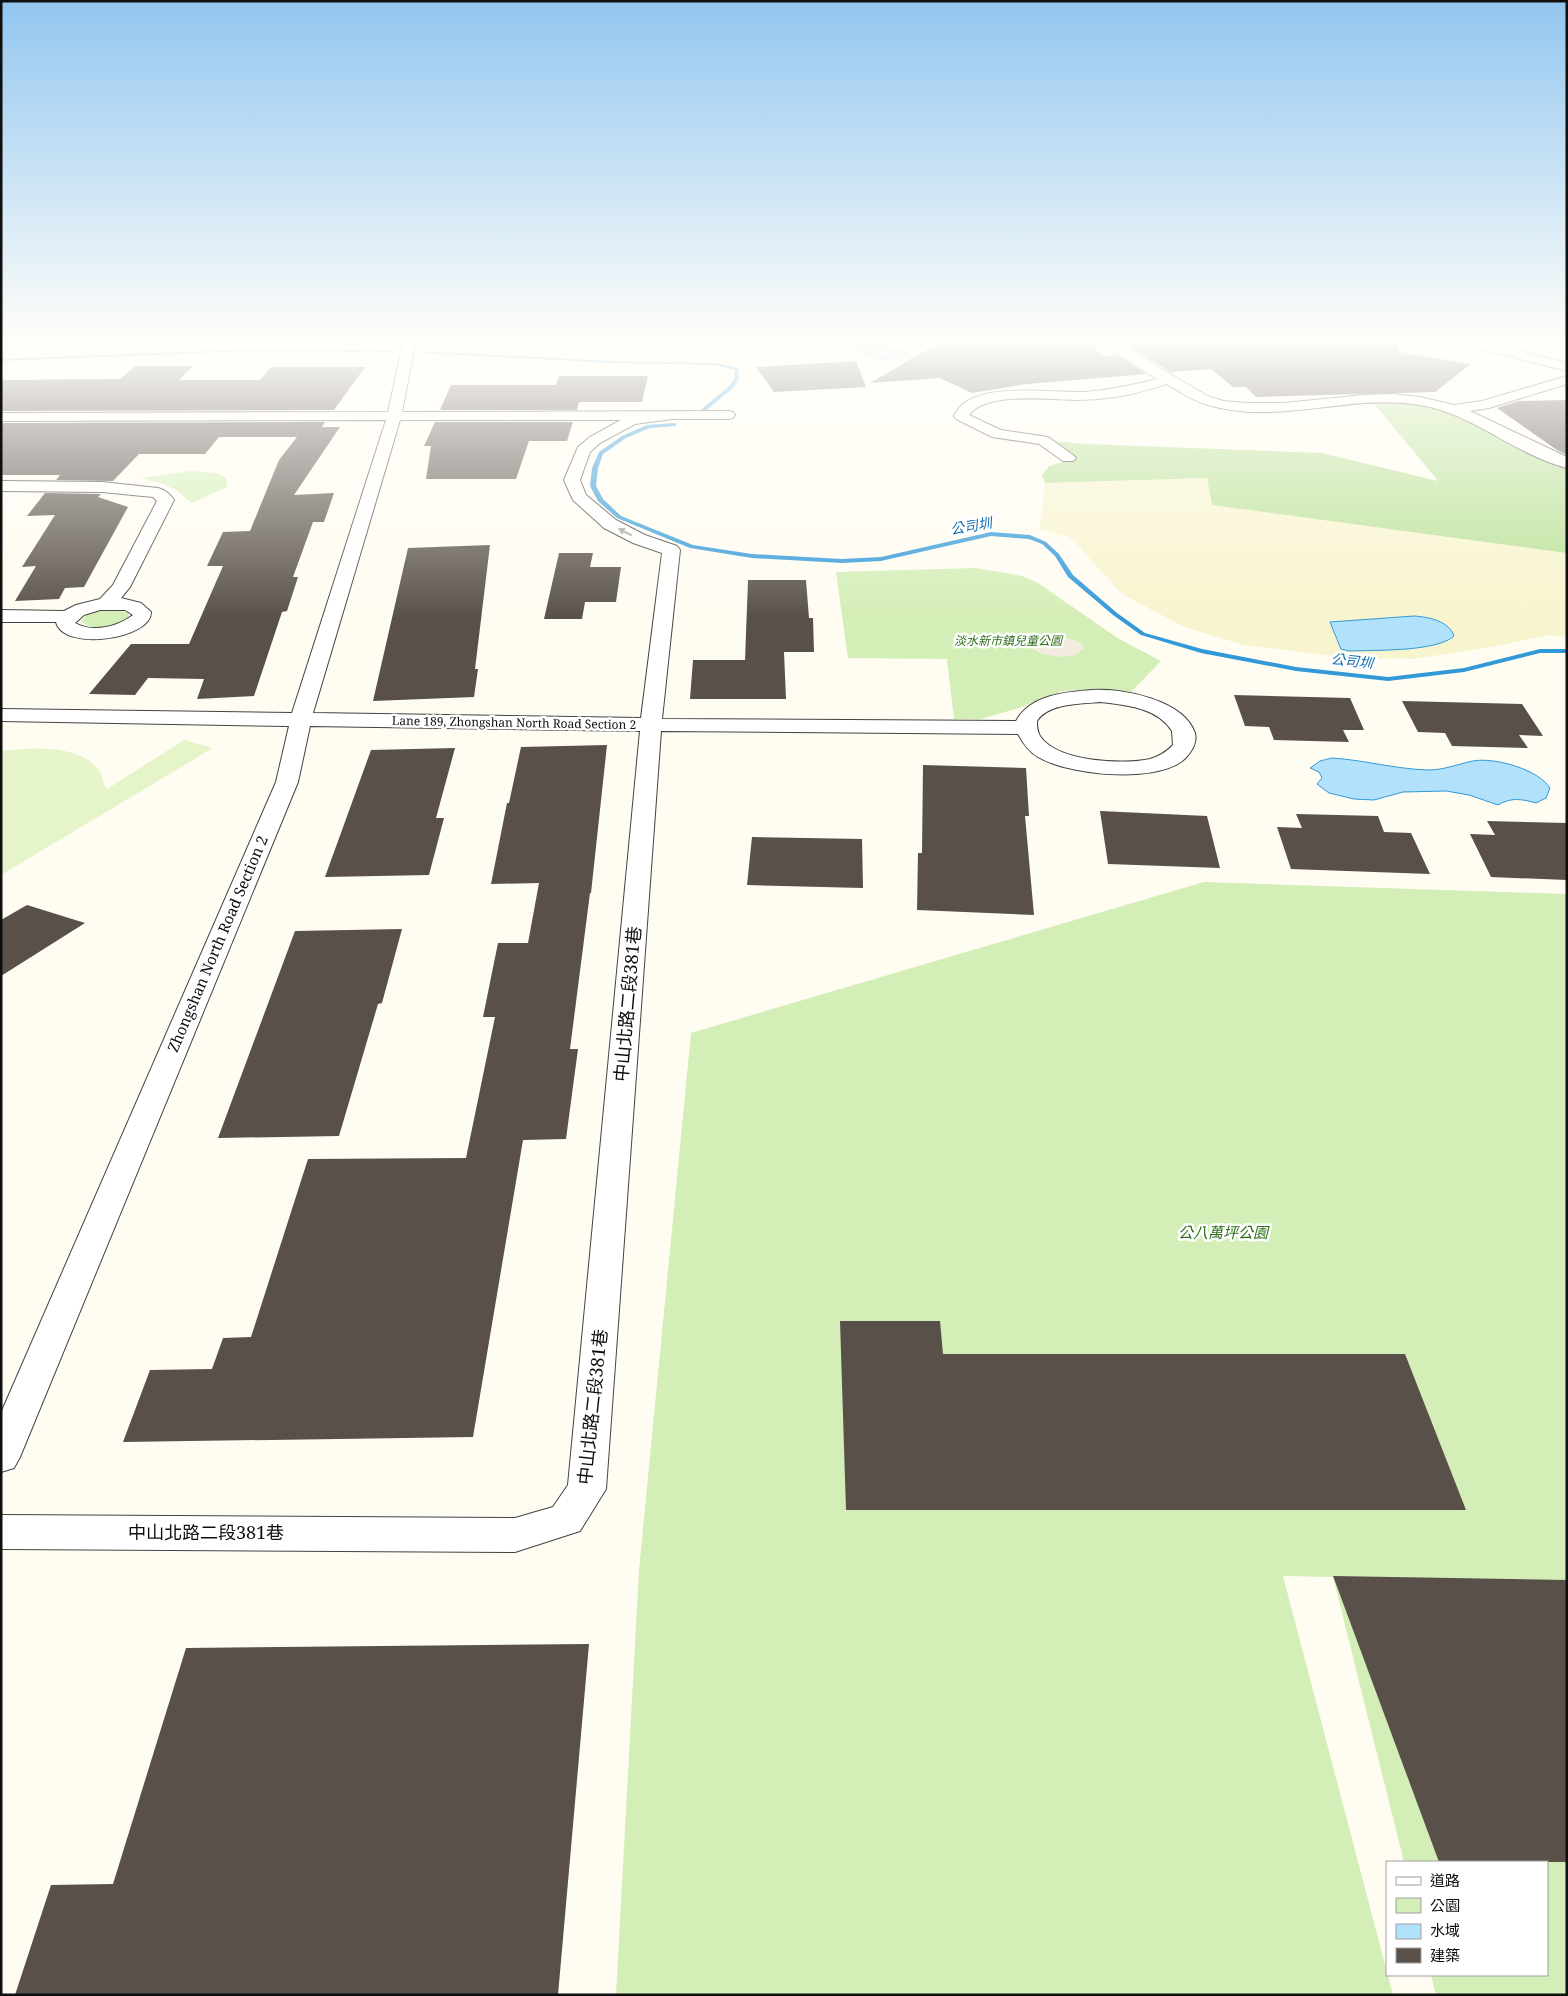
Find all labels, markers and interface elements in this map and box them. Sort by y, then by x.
water label: 公司圳 [949,512,995,539]
one-way arrow [618,528,633,536]
park label: 淡水新市鎮兒童公園 [954,632,1064,649]
water label: 公司圳 [1330,649,1376,672]
street label: Lane 189, Zhongshan North Road Section 2 [392,712,636,733]
street label: Zhongshan North Road Section 2 [162,832,272,1055]
street label: 中山北路二段381巷 [608,925,646,1083]
park label: 公八萬坪公園 [1178,1222,1270,1242]
street label: 中山北路二段381巷 [572,1328,612,1486]
street label: 中山北路二段381巷 [128,1520,284,1544]
legend [1386,1861,1548,1976]
text: 道路 [1430,1870,1460,1890]
text: 公園 [1430,1895,1460,1915]
text: 水域 [1430,1920,1460,1940]
text: 建築 [1430,1945,1460,1965]

